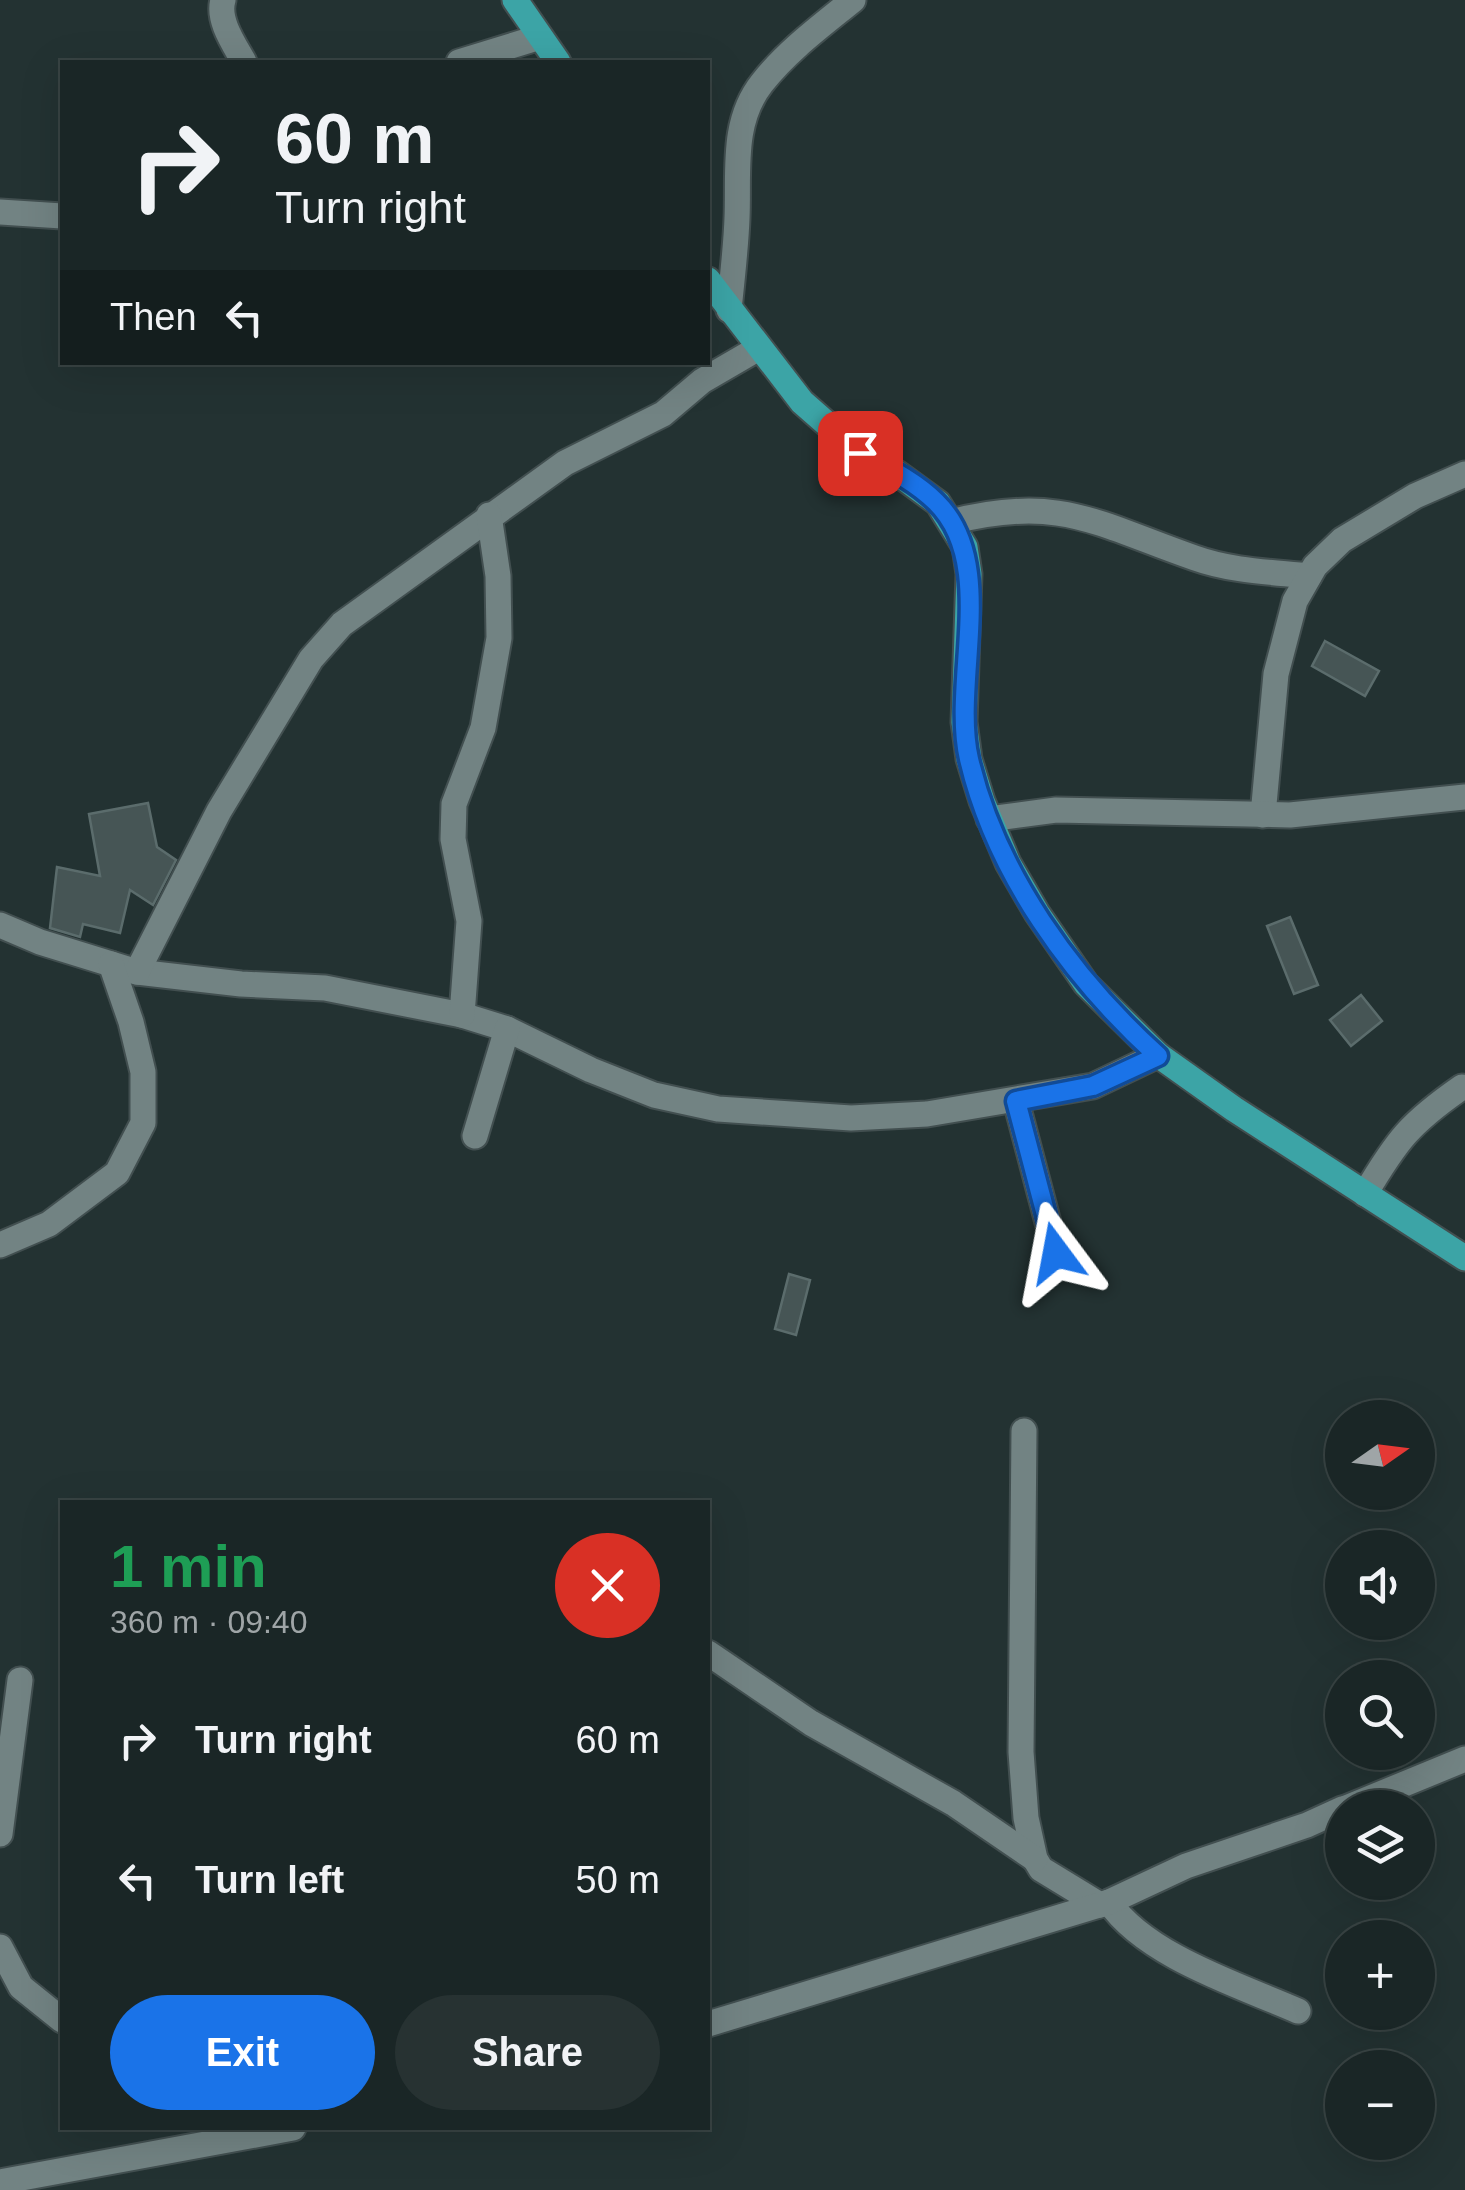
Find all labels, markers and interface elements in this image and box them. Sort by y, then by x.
icon: right [110,100,240,230]
text: 60 m [275,100,435,178]
text: Turn right [275,182,466,233]
icon: left [217,290,272,345]
text: Then [110,296,197,338]
pin [818,411,903,496]
icon: arrive [833,426,888,481]
position arrow [1004,1201,1108,1305]
north arrow [1325,1400,1435,1510]
map controls [1325,1400,1435,2160]
button: sound [1325,1530,1435,1640]
text: 1 min [110,1533,267,1600]
button: close [555,1533,660,1638]
text: 360 m · 09:40 [110,1604,307,1640]
button: search [1325,1660,1435,1770]
icon: right [110,1713,165,1768]
text: Turn right [195,1719,372,1761]
text: 60 m [576,1719,660,1761]
button: layers [1325,1790,1435,1900]
icon: left [110,1853,165,1908]
text: Turn left [195,1859,344,1901]
text: 50 m [576,1859,660,1901]
button: + [1325,1920,1435,2030]
button: Exit [110,1995,375,2110]
button: Share [395,1995,660,2110]
button: − [1325,2050,1435,2160]

